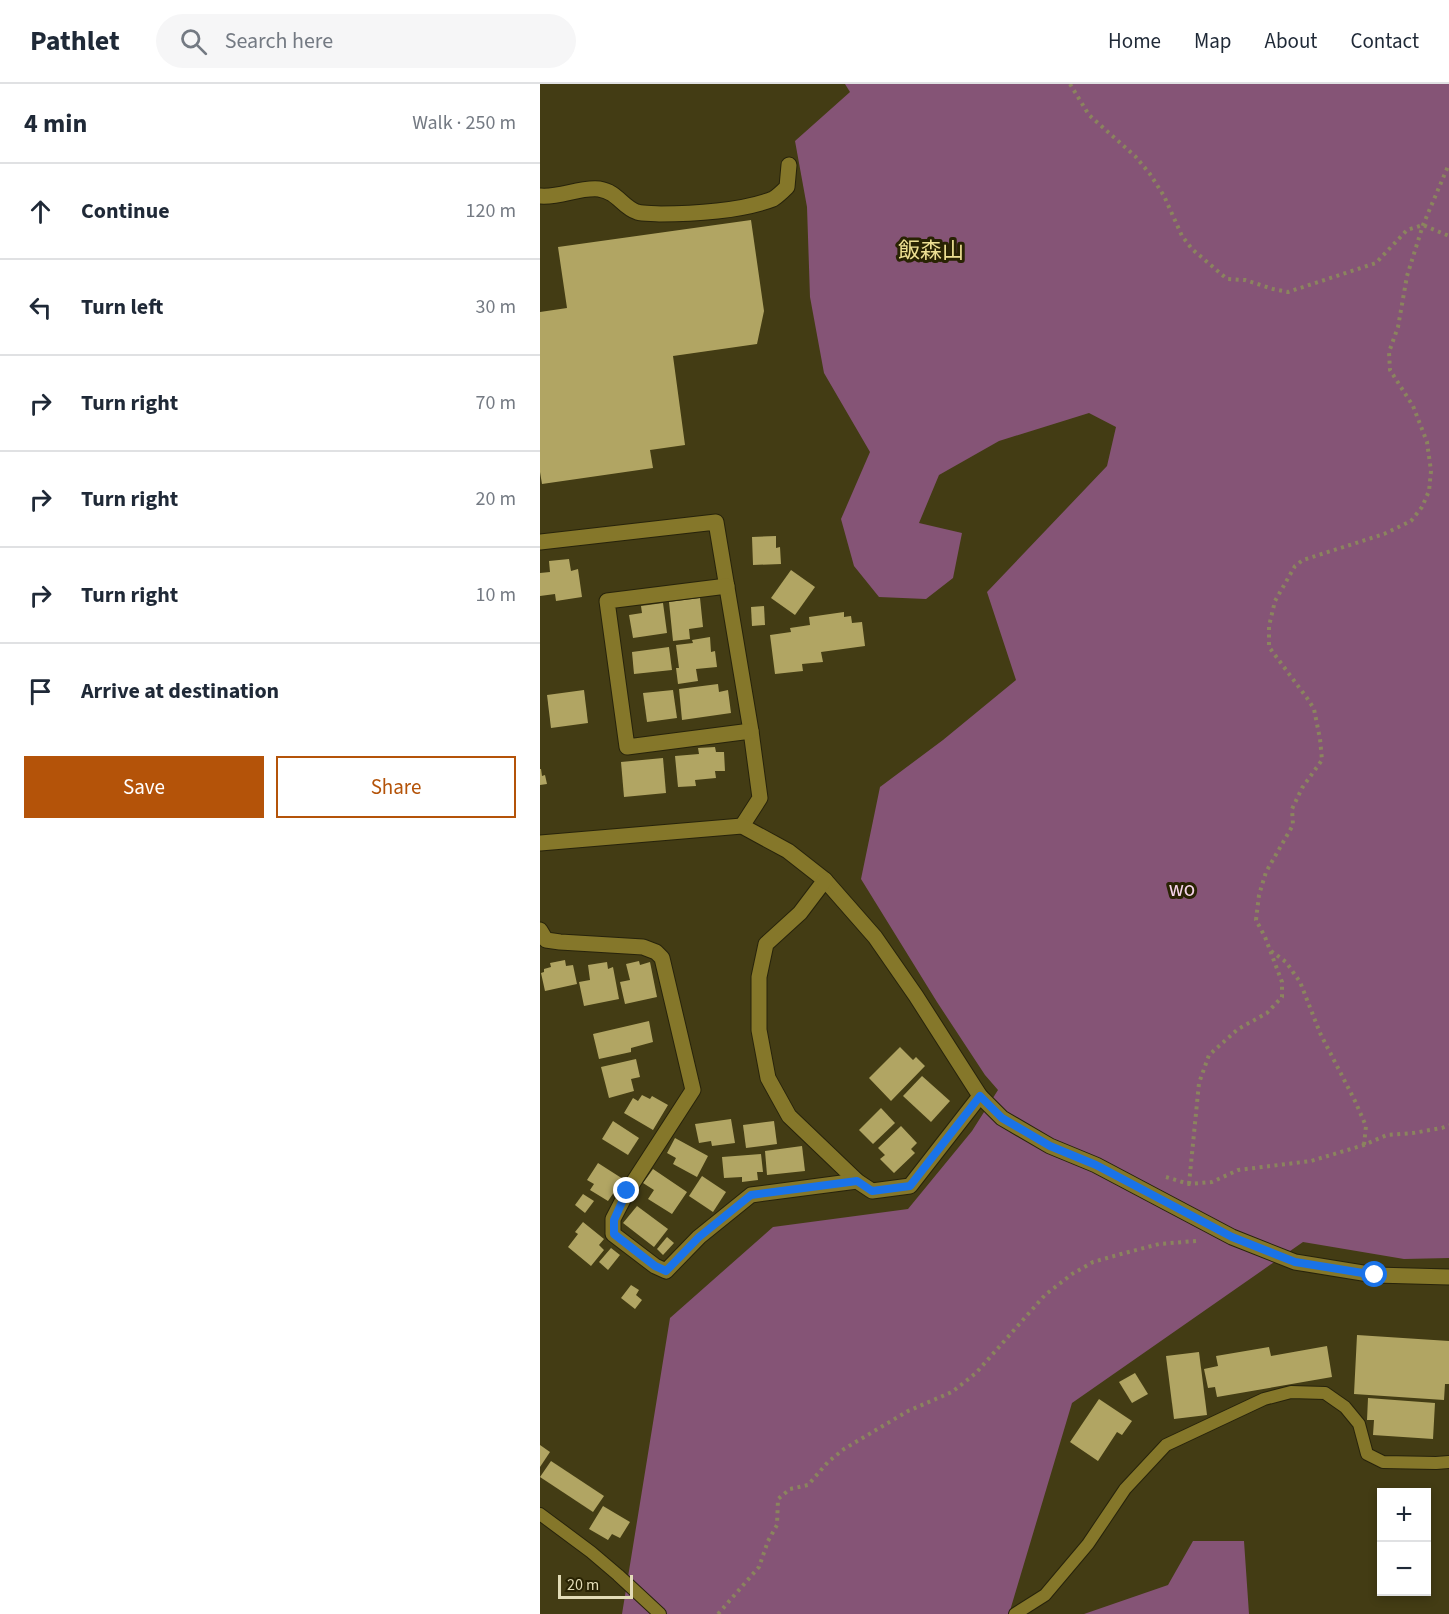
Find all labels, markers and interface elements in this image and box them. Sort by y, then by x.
search box [156,14,576,68]
text: Pathlet [30,21,120,61]
icon: search [177,25,210,58]
text: Search here [225,25,333,57]
text: Home [1108,26,1161,56]
text: Map [1194,26,1232,56]
text: About [1265,26,1317,56]
text: Contact [1350,26,1419,56]
text: 4 min [24,105,87,142]
text: Walk · 250 m [412,109,516,137]
icon: ahead [24,195,57,228]
text: Continue [81,195,170,227]
text: 120 m [466,197,516,225]
district label: 飯森山 [898,235,964,267]
icon: left [24,291,57,324]
text: Turn left [81,291,163,323]
text: 30 m [476,293,516,321]
icon: right [24,387,57,420]
text: Turn right [81,387,178,419]
text: 70 m [476,389,516,417]
icon: right [24,483,57,516]
text: Turn right [81,483,178,515]
text: 20 m [476,485,516,513]
icon: right [24,579,57,612]
text: Turn right [81,579,178,611]
text: 10 m [476,581,516,609]
icon: arrive [24,675,57,708]
text: Arrive at destination [81,675,279,707]
button: Save [24,756,264,818]
button: Share [276,756,516,818]
park label: wo [1169,874,1195,904]
route end [613,1177,639,1203]
route start [1361,1261,1387,1287]
map controls [1377,1488,1431,1596]
button: + [1377,1488,1431,1542]
button: − [1377,1542,1431,1596]
scale bar [558,1572,633,1600]
text: 20 m [567,1574,599,1596]

